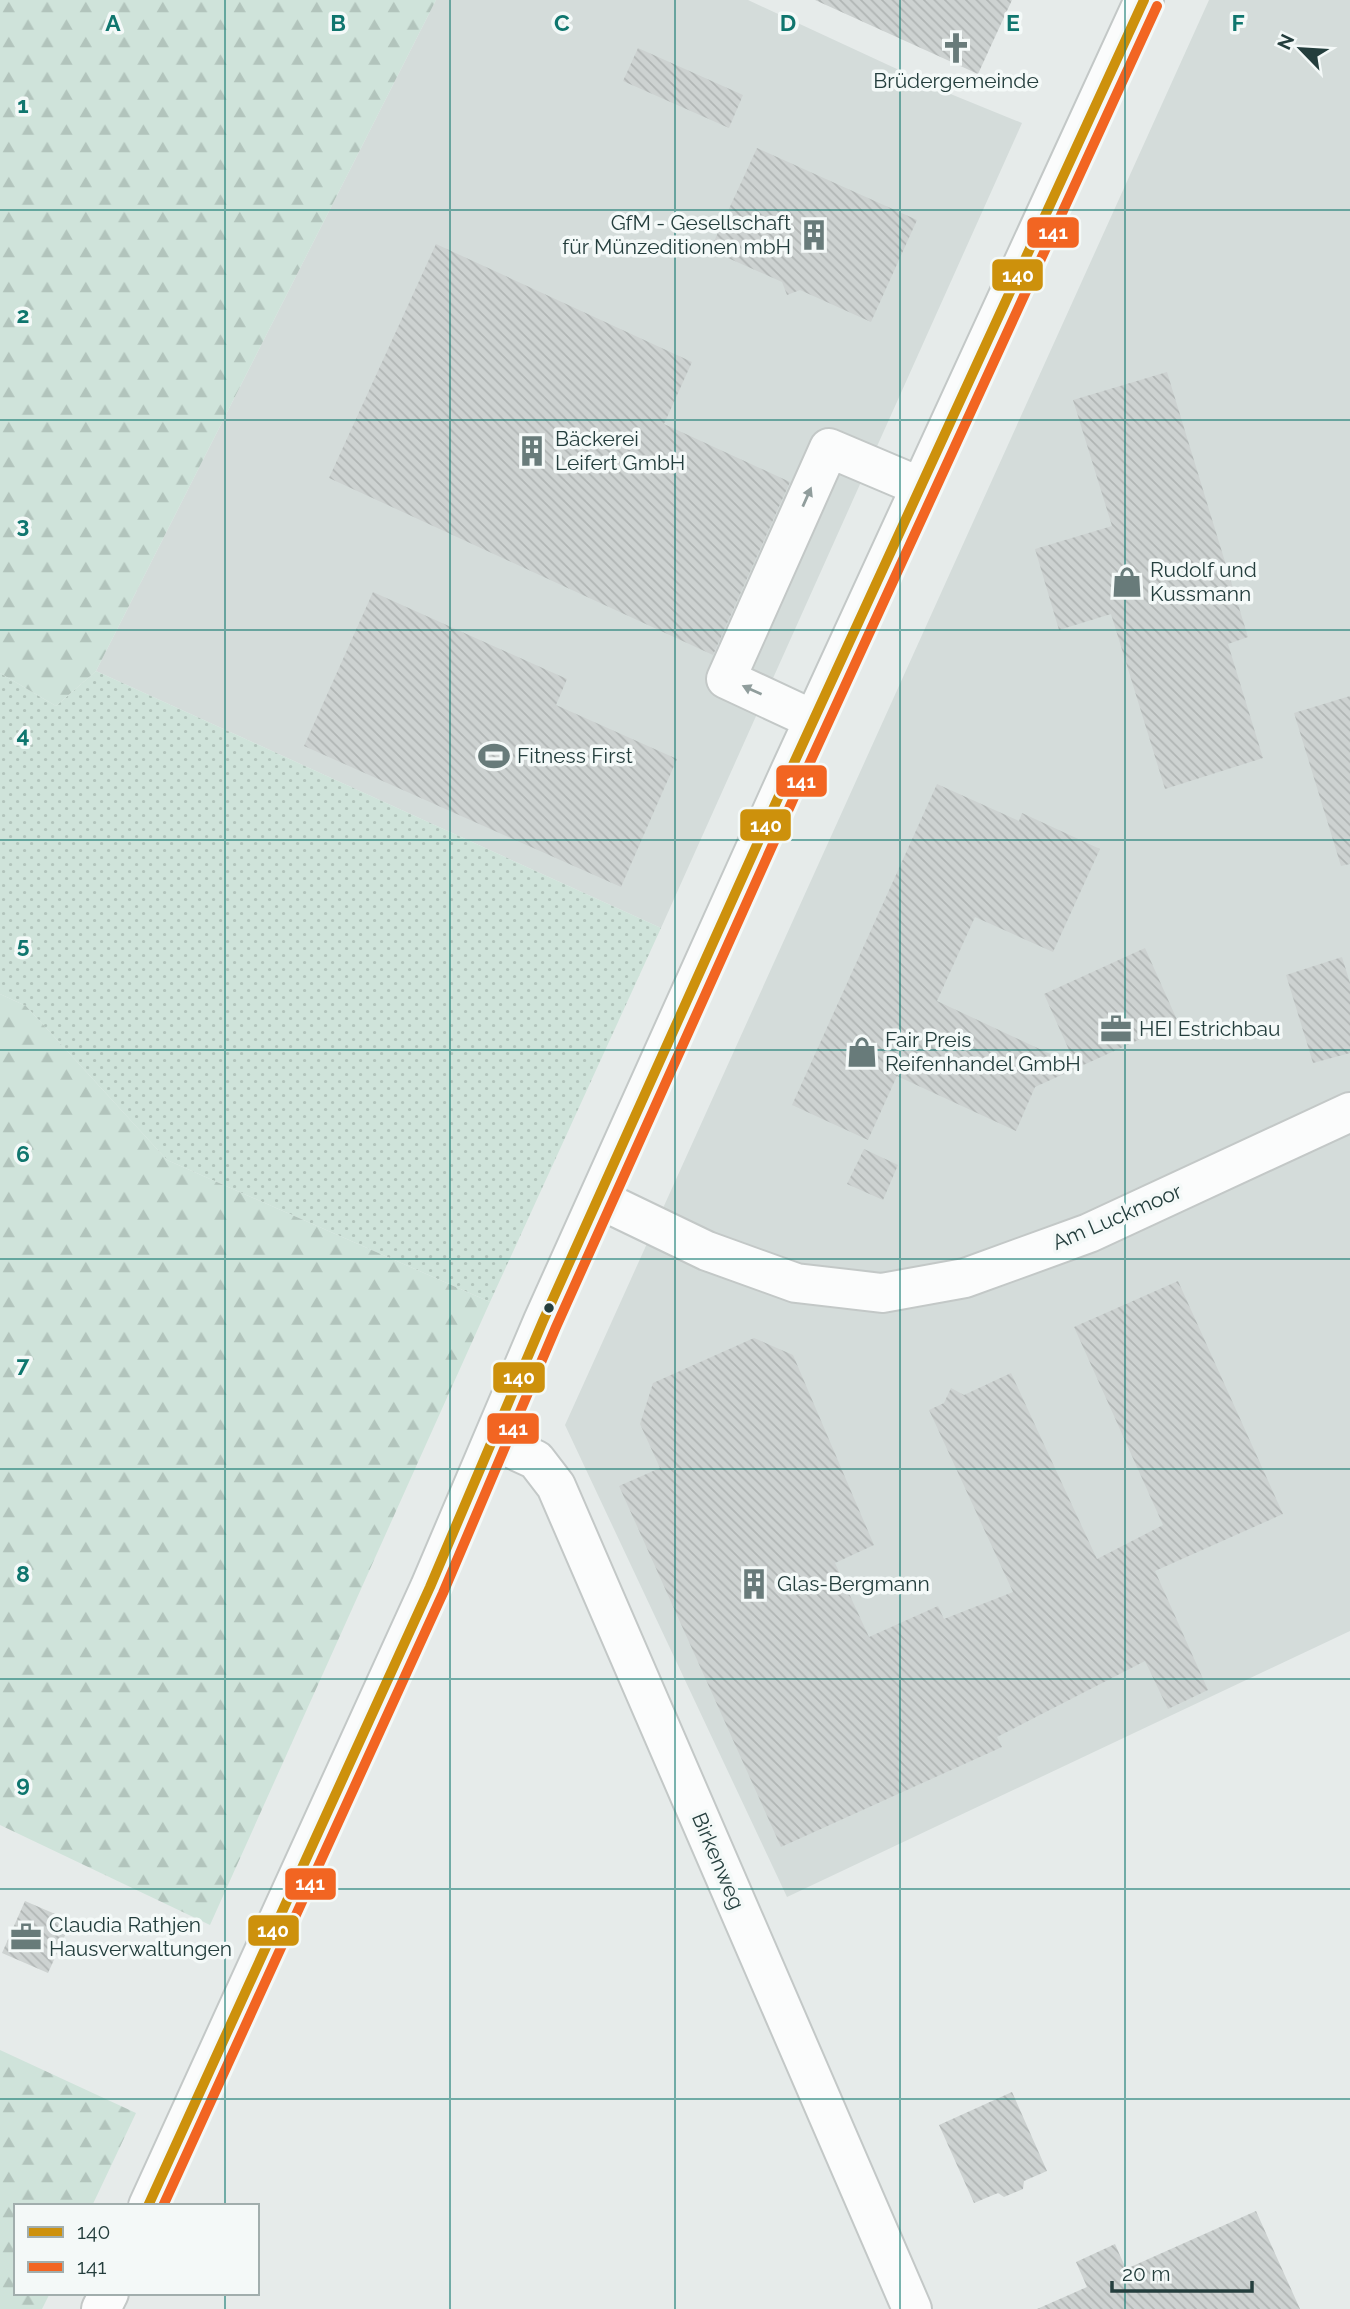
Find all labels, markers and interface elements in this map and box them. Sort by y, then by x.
text: A [105,9,121,36]
text: B [330,9,346,36]
text: C [554,9,570,36]
text: D [780,9,796,36]
text: E [1006,9,1020,36]
text: F [1231,9,1245,36]
north arrow [1266,14,1336,84]
church icon: Brüdergemeinde [939,31,973,65]
text: N [1273,31,1299,53]
place label: Brüdergemeinde [873,68,1039,93]
text: 1 [17,91,29,118]
place label: GfM - Gesellschaft für Münzeditionen mbH [562,210,791,259]
line badge: 141 [1026,216,1080,249]
building icon: GfM - Gesellschaft für Münzeditionen mbH [797,218,831,252]
text: 141 [1038,221,1068,243]
line badge: 140 [991,258,1044,292]
text: 140 [1002,264,1034,286]
text: 2 [17,301,29,328]
place label: Bäckerei Leifert GmbH [555,426,685,475]
building icon: Bäckerei Leifert GmbH [515,434,549,468]
one-way arrow [801,487,813,507]
text: 3 [17,511,29,538]
place label: Rudolf und Kussmann [1150,557,1257,606]
shop icon: Rudolf und Kussmann [1110,565,1144,599]
one-way arrow [742,684,763,695]
text: 4 [16,721,30,748]
sports icon: Fitness First [477,739,511,773]
place label: Fitness First [517,743,633,768]
line badge: 141 [775,764,828,798]
text: 141 [786,770,816,792]
line badge: 140 [739,808,792,842]
text: 140 [750,814,782,836]
text: 5 [17,931,30,958]
office icon: HEI Estrichbau [1099,1012,1133,1046]
place label: HEI Estrichbau [1139,1016,1280,1041]
place label: Fair Preis Reifenhandel GmbH [885,1027,1081,1076]
shop icon: Fair Preis Reifenhandel GmbH [845,1035,879,1069]
text: 6 [16,1140,30,1167]
street label: Am Luckmoor [1048,1178,1186,1255]
unlabelled marker [542,1301,556,1315]
text: 7 [17,1350,30,1377]
line badge: 140 [492,1361,546,1394]
text: 140 [503,1366,535,1388]
line badge: 141 [486,1412,540,1445]
text: 141 [498,1417,528,1439]
text: 8 [16,1560,30,1587]
building icon: Glas-Bergmann [737,1567,771,1601]
place label: Glas-Bergmann [777,1571,930,1596]
text: 9 [16,1770,30,1797]
street label: Birkenweg [687,1809,750,1913]
line badge: 141 [284,1867,337,1901]
text: 141 [295,1872,325,1894]
place label: Claudia Rathjen Hausverwaltungen [49,1912,232,1961]
line badge: 140 [247,1914,300,1947]
text: 140 [257,1919,289,1941]
office icon: Claudia Rathjen Hausverwaltungen [9,1920,43,1954]
legend [14,2204,259,2295]
text: 140 [77,2219,110,2244]
scale bar [1112,2250,1252,2294]
text: 141 [77,2254,106,2279]
text: 20 m [1122,2261,1170,2286]

